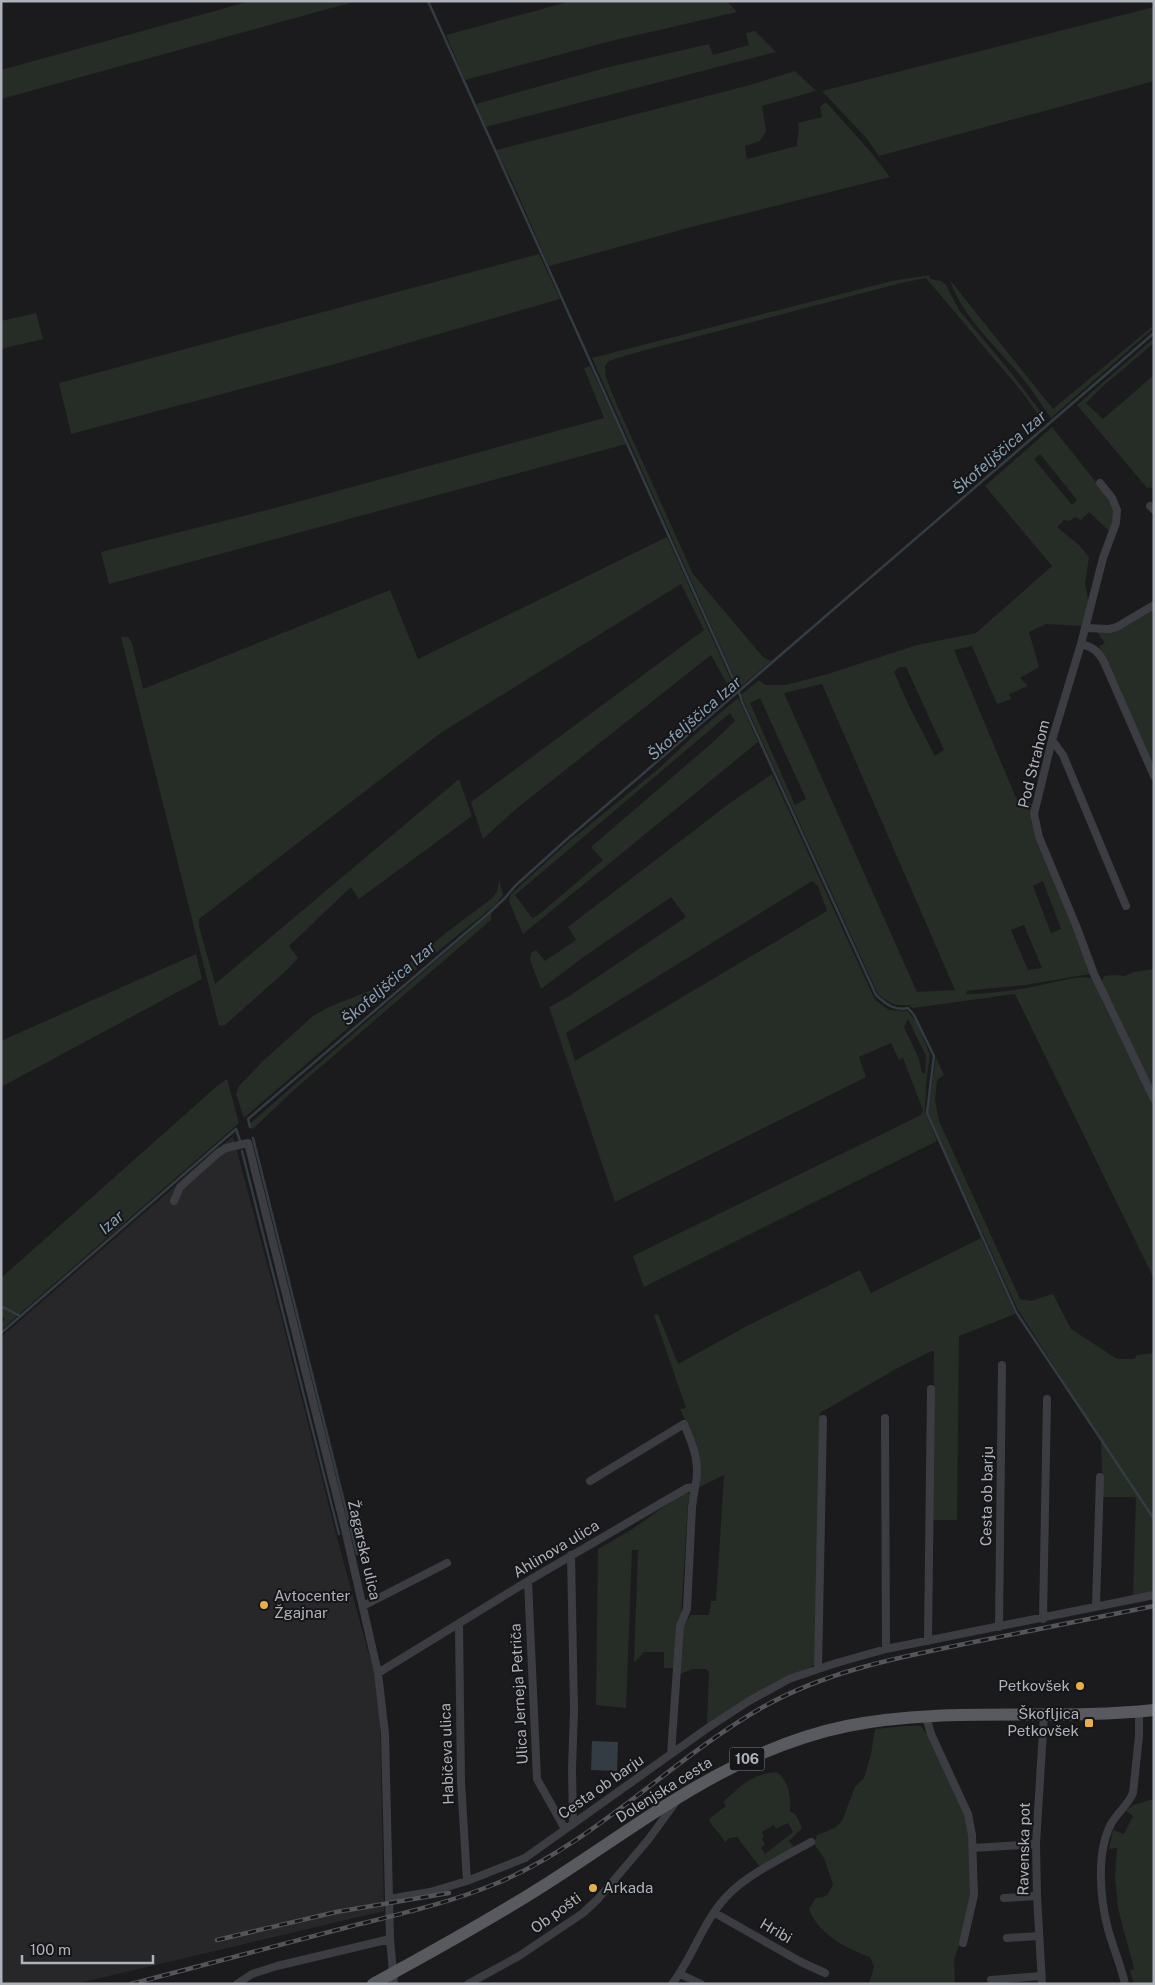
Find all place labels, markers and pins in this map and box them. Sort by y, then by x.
place label: Avtocenter Žgajnar [274,1587,351,1621]
marker: Avtocenter Žgajnar [258,1599,270,1611]
place label: Petkovšek [998,1677,1070,1694]
marker: Petkovšek [1074,1680,1086,1692]
place label: Škofljica Petkovšek [1007,1705,1079,1739]
marker: Škofljica Petkovšek [1083,1717,1095,1729]
place label: Arkada [603,1879,653,1896]
marker: Arkada [587,1882,599,1894]

